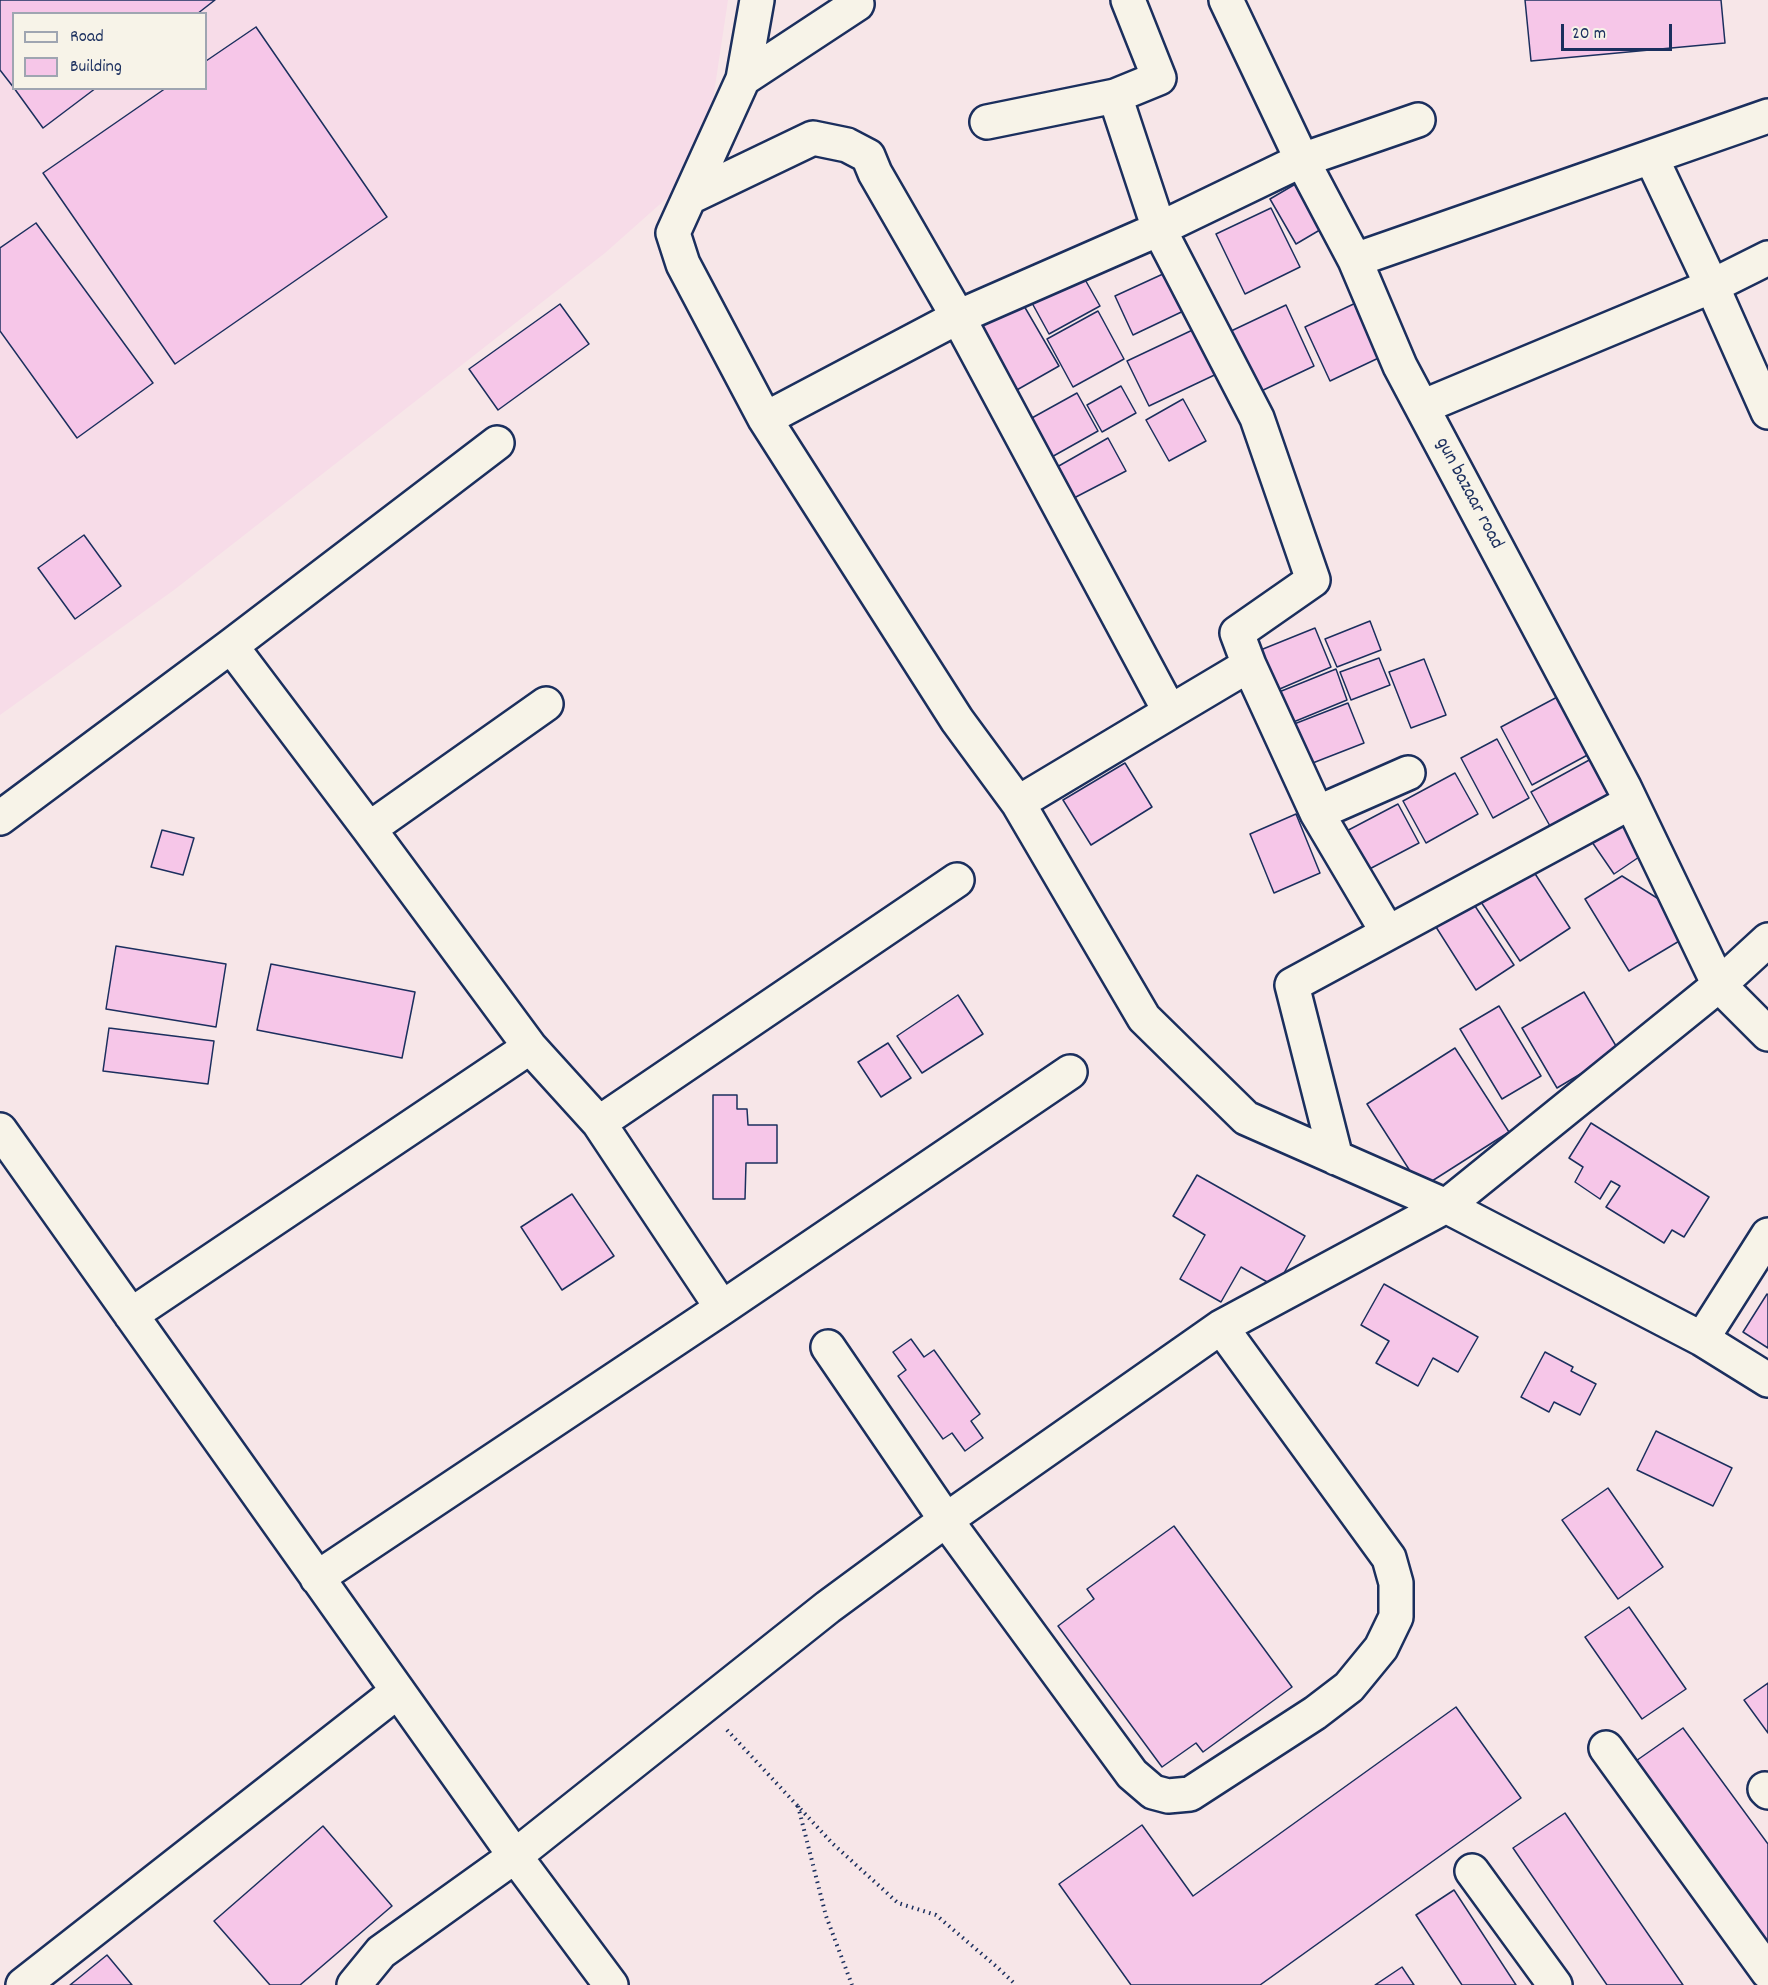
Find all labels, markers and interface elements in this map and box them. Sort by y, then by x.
legend [12,12,207,90]
scale bar [1564,12,1675,50]
text: 20 m [1572,22,1606,47]
text: Road [70,25,104,50]
text: Building [70,55,122,80]
street label: gun bazaar road [1429,434,1507,554]

